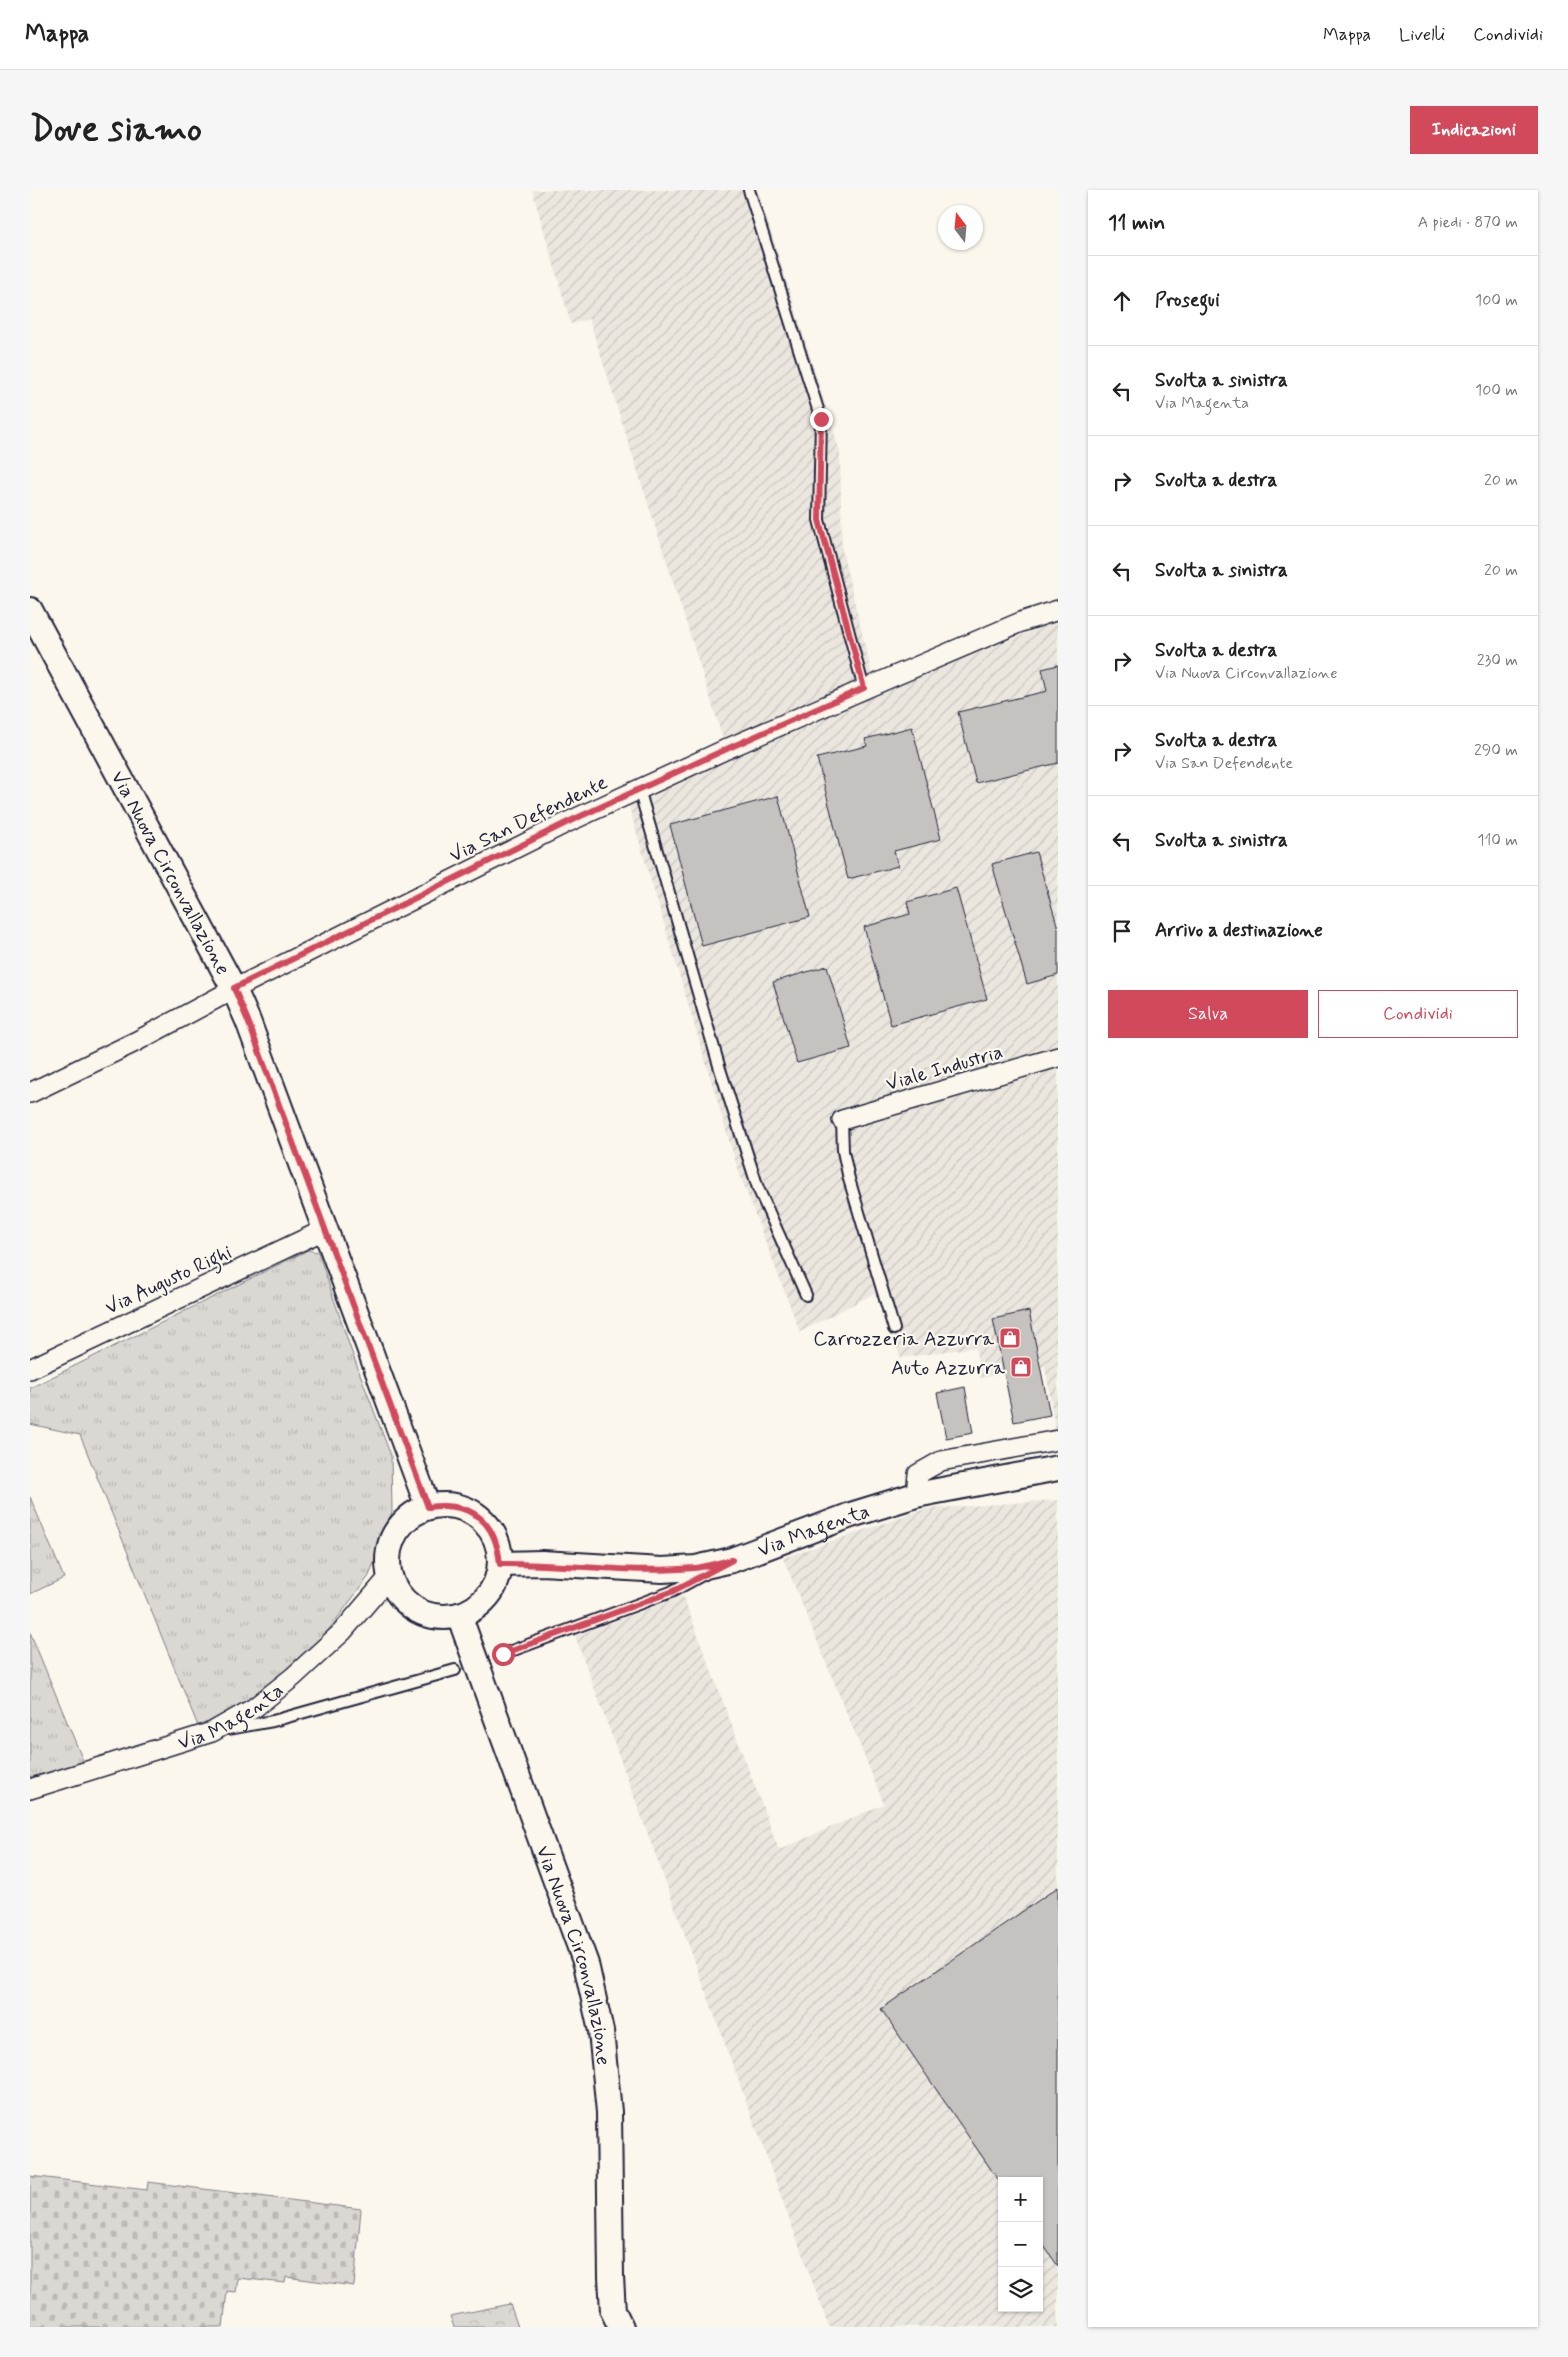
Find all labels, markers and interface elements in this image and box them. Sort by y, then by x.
text: Mappa [25,19,89,50]
text: Mappa [1323,23,1371,47]
text: Livelli [1399,23,1445,47]
text: Condividi [1473,23,1543,47]
button: Indicazioni [1410,106,1538,154]
text: Dove siamo [30,107,202,153]
north arrow [938,205,983,250]
text: 11 min [1108,209,1165,237]
text: A piedi · 870 m [1418,212,1518,233]
icon: ahead [1108,287,1136,315]
text: Prosegui [1155,288,1220,313]
text: 100 m [1475,290,1518,311]
text: Svolta a sinistra [1155,368,1288,393]
icon: left [1108,377,1136,405]
text: 100 m [1475,380,1518,401]
text: Via Magenta [1155,393,1249,414]
route end [810,408,833,431]
icon: right [1108,467,1136,495]
text: Svolta a destra [1155,468,1277,493]
text: 20 m [1484,470,1518,491]
icon: left [1108,557,1136,585]
text: Svolta a sinistra [1155,558,1288,583]
text: 20 m [1484,560,1518,581]
text: Svolta a destra [1155,638,1277,663]
icon: right [1108,647,1136,675]
text: 230 m [1477,650,1518,671]
text: Via Nuova Circonvallazione [1155,663,1338,684]
text: Svolta a destra [1155,728,1277,753]
icon: right [1108,737,1136,765]
text: 290 m [1474,740,1518,761]
text: Via San Defendente [1155,753,1293,774]
street label: Via Nuova Circonvallazione [104,766,236,980]
street label: Via San Defendente [445,769,612,869]
icon: left [1108,827,1136,855]
text: Svolta a sinistra [1155,828,1288,853]
text: 110 m [1477,830,1518,851]
icon: arrive [1108,917,1136,945]
text: Arrivo a destinazione [1155,918,1323,943]
button: Salva [1108,990,1308,1038]
button: Condividi [1318,990,1518,1038]
street label: Viale Industria [883,1039,1006,1098]
street label: Via Augusto Righi [101,1239,237,1323]
place label: Carrozzeria Azzurra [813,1326,995,1353]
shop icon: Carrozzeria Azzurra [998,1326,1022,1350]
place label: Auto Azzurra [891,1355,1006,1382]
shop icon: Auto Azzurra [1009,1355,1033,1379]
street label: Via Magenta [754,1498,873,1564]
route start [492,1643,515,1666]
street label: Via Magenta [174,1678,290,1757]
street label: Via Nuova Circonvallazione [529,1842,616,2066]
map controls [998,2177,1043,2312]
button: + [998,2177,1043,2222]
button: − [998,2222,1043,2267]
button: layers [998,2267,1043,2312]

